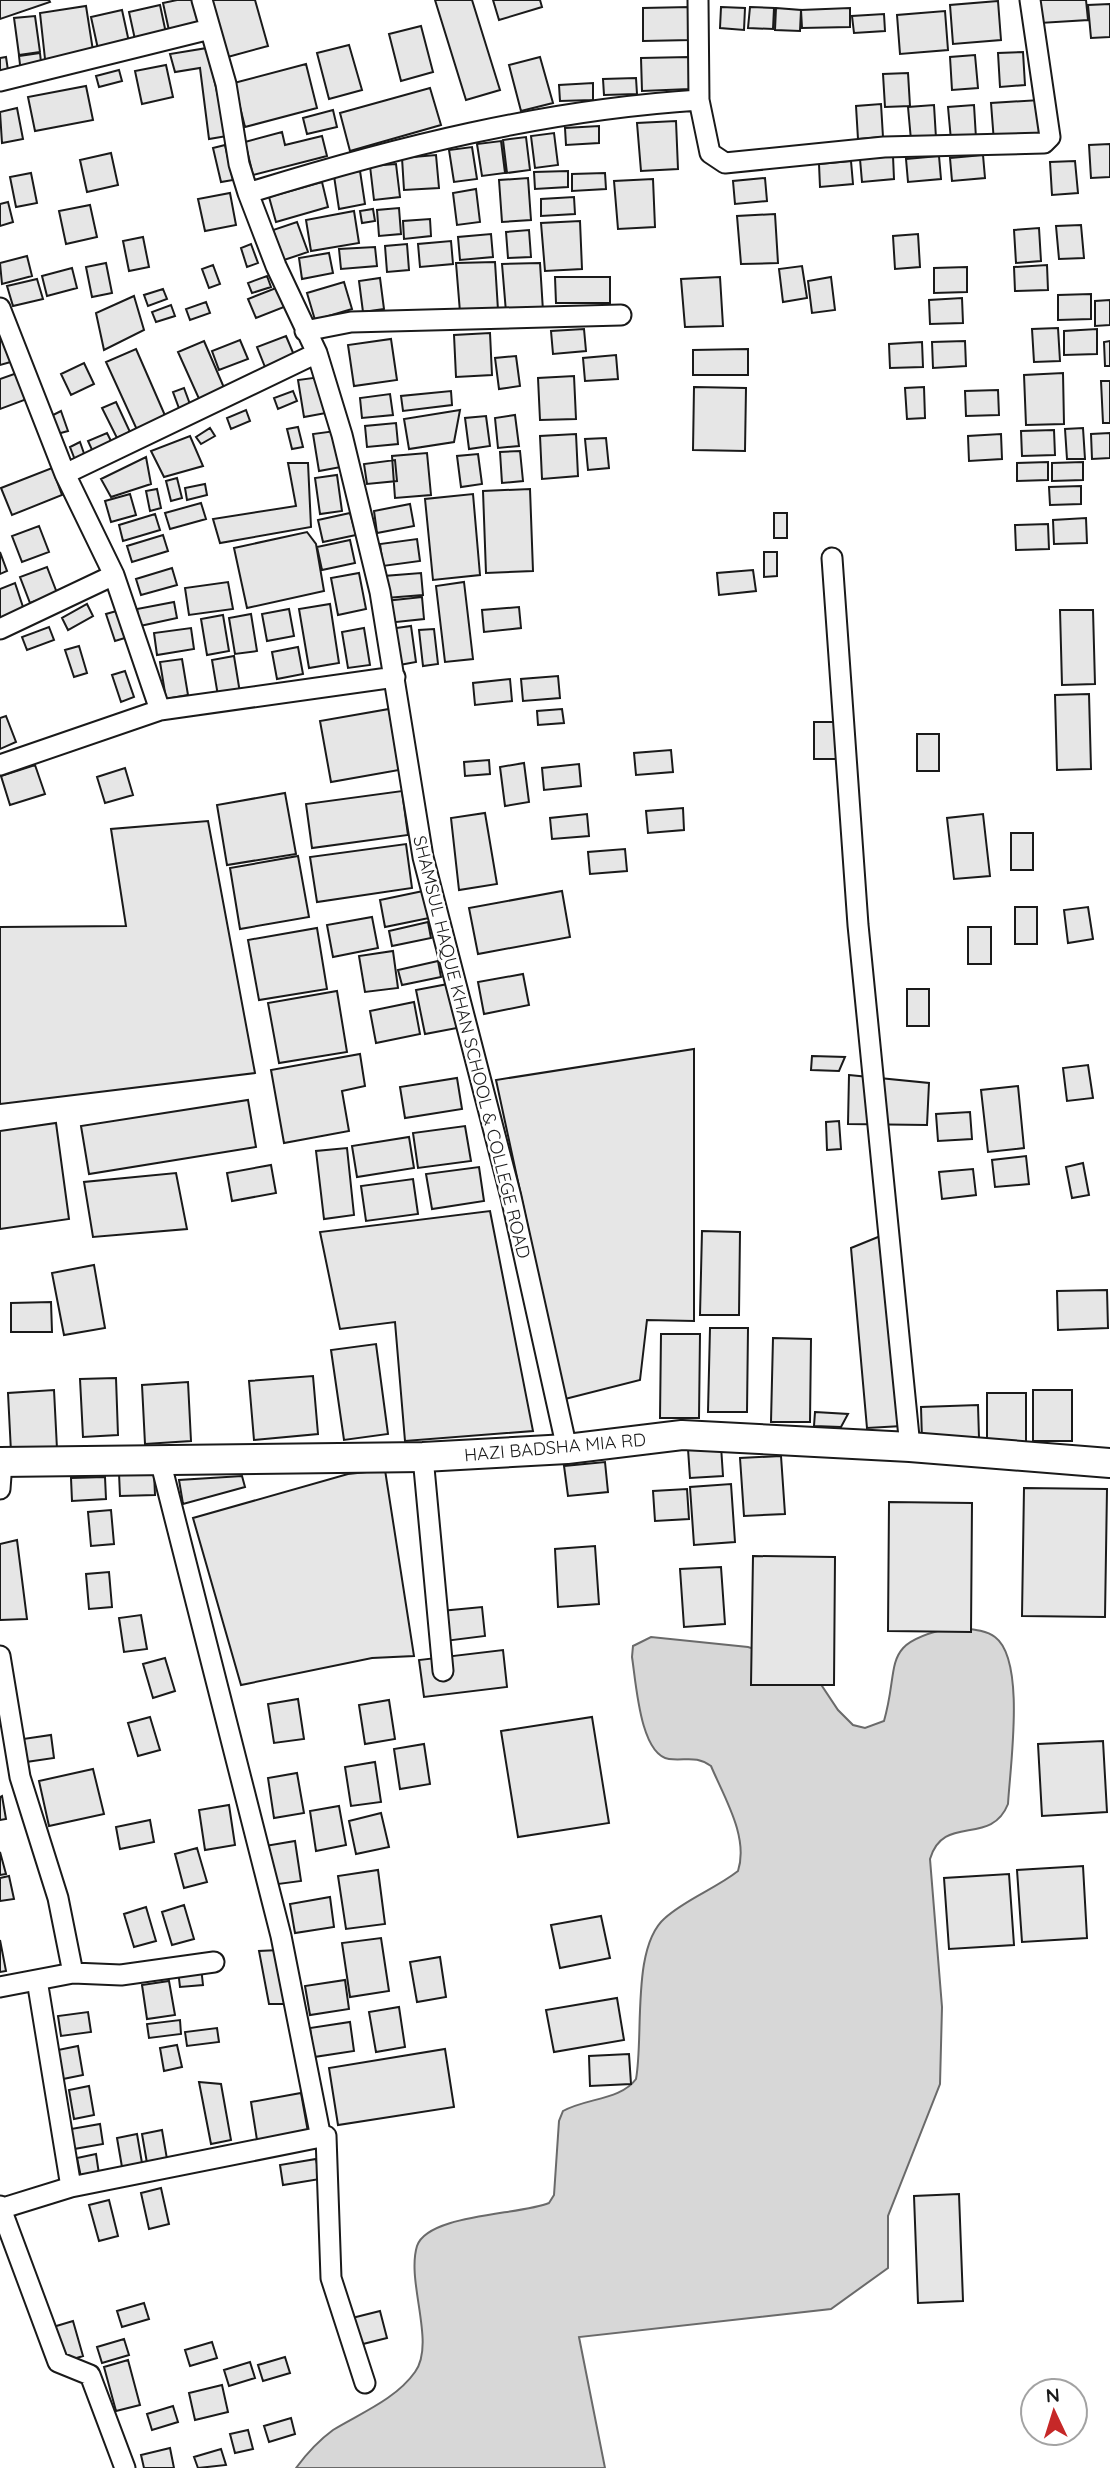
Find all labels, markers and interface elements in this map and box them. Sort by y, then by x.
street label: SHAMSUL HAQUE KHAN SCHOOL & COLLEGE ROAD [408,833,536,1261]
street label: HAZI BADSHA MIA RD [463,1428,647,1466]
north arrow [1019,2377,1089,2447]
text: N [1045,2383,1061,2407]

